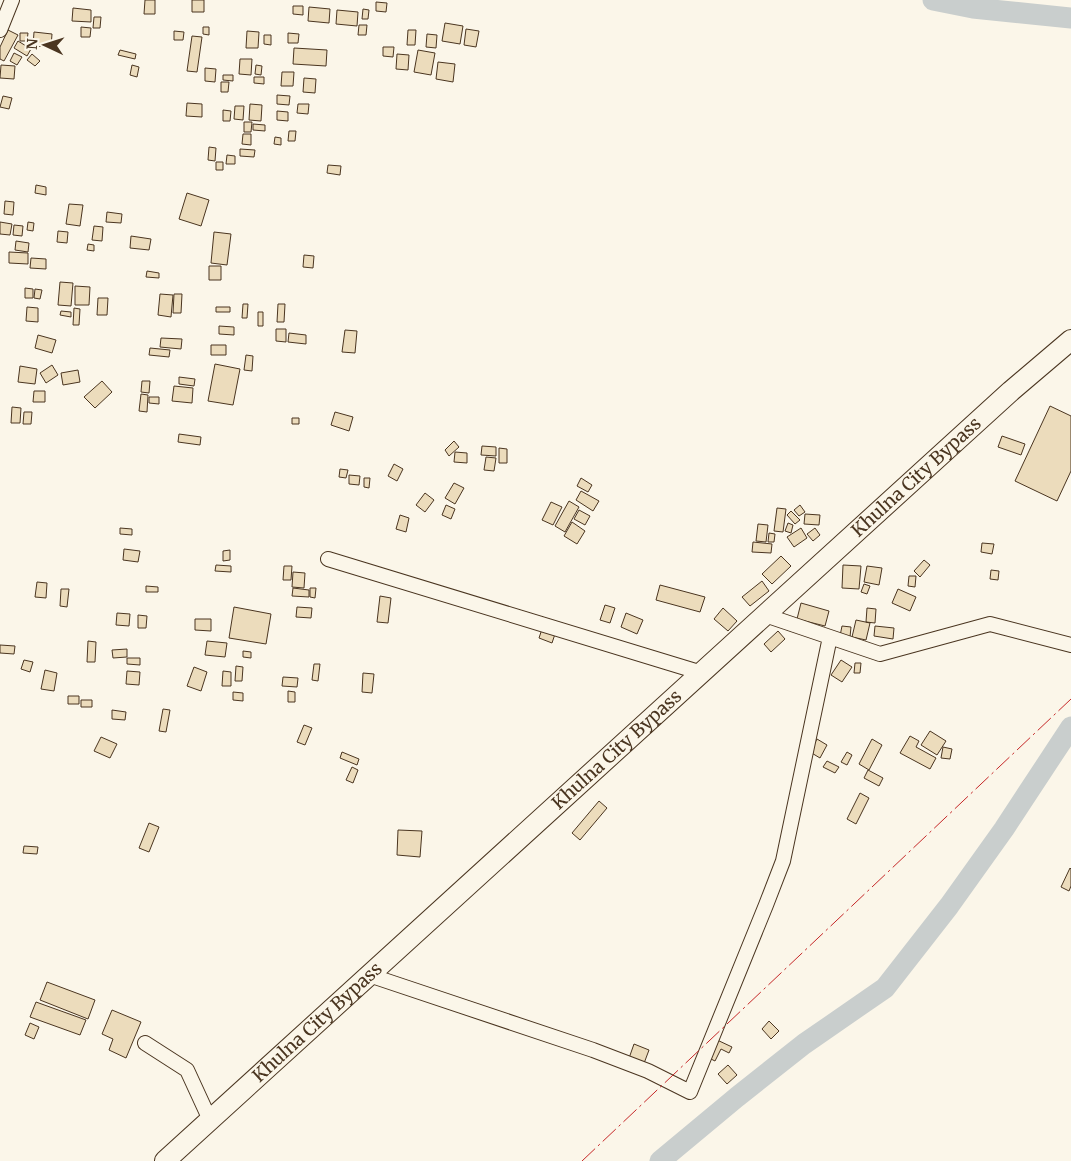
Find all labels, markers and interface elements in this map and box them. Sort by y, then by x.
north arrow [20,20,70,70]
text: N [23,38,41,50]
street label: Khulna City Bypass [846,412,986,542]
street label: Khulna City Bypass [547,684,686,814]
street label: Khulna City Bypass [247,957,387,1087]

